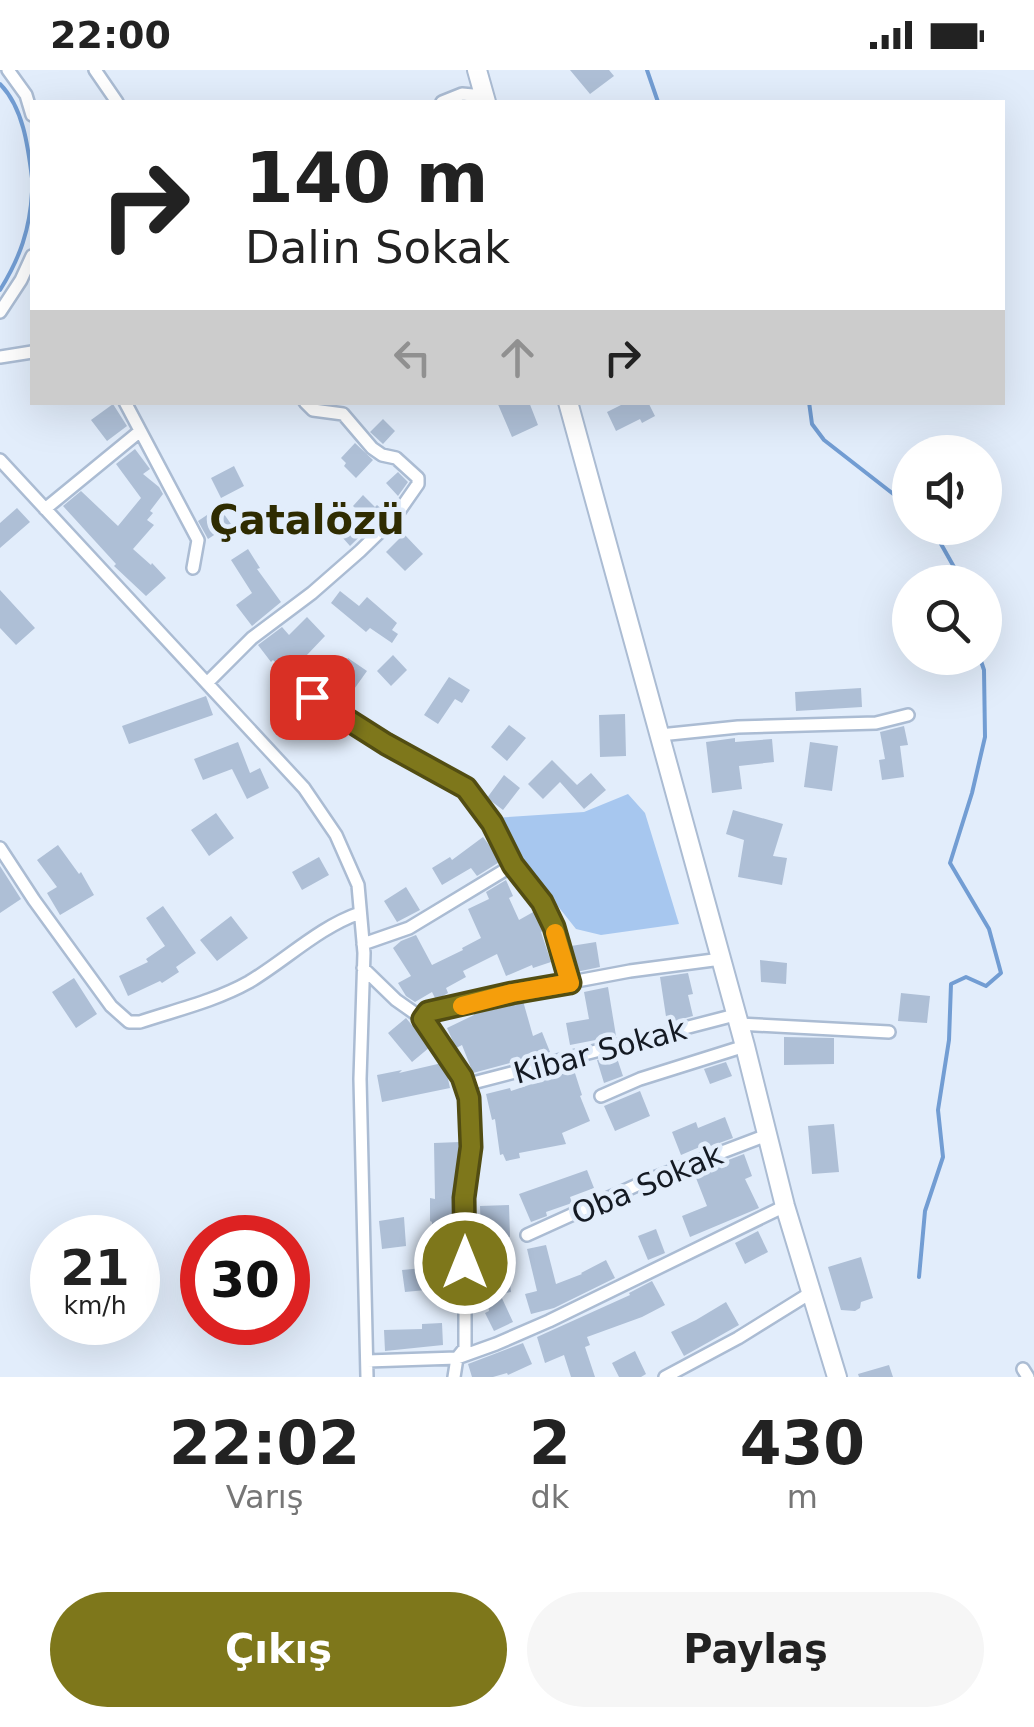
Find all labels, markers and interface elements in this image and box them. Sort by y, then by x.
text: 22:00 [50,13,171,57]
text: 140 m [245,137,488,219]
icon: right [80,140,210,270]
text: Dalin Sokak [245,221,510,274]
icon: left [385,330,440,385]
icon: ahead [490,330,545,385]
icon: right [595,330,650,385]
map controls [892,435,1002,675]
button: sound [892,435,1002,545]
district label: Çatalözü [209,497,405,543]
button: search [892,565,1002,675]
pin [270,655,355,740]
icon: arrive [285,670,340,725]
street label: Kibar Sokak [510,1011,691,1091]
street label: Oba Sokak [566,1136,728,1231]
position arrow [413,1211,517,1315]
speed limit sign: 30 [180,1215,310,1345]
text: 21 [60,1239,130,1297]
text: km/h [63,1291,127,1320]
text: 22:02 [169,1408,360,1478]
text: 2 [529,1408,571,1478]
text: 430 [740,1408,865,1478]
text: Varış [226,1478,303,1516]
text: dk [530,1478,569,1516]
text: m [787,1478,818,1516]
button: Çıkış [50,1592,507,1707]
button: Paylaş [527,1592,984,1707]

